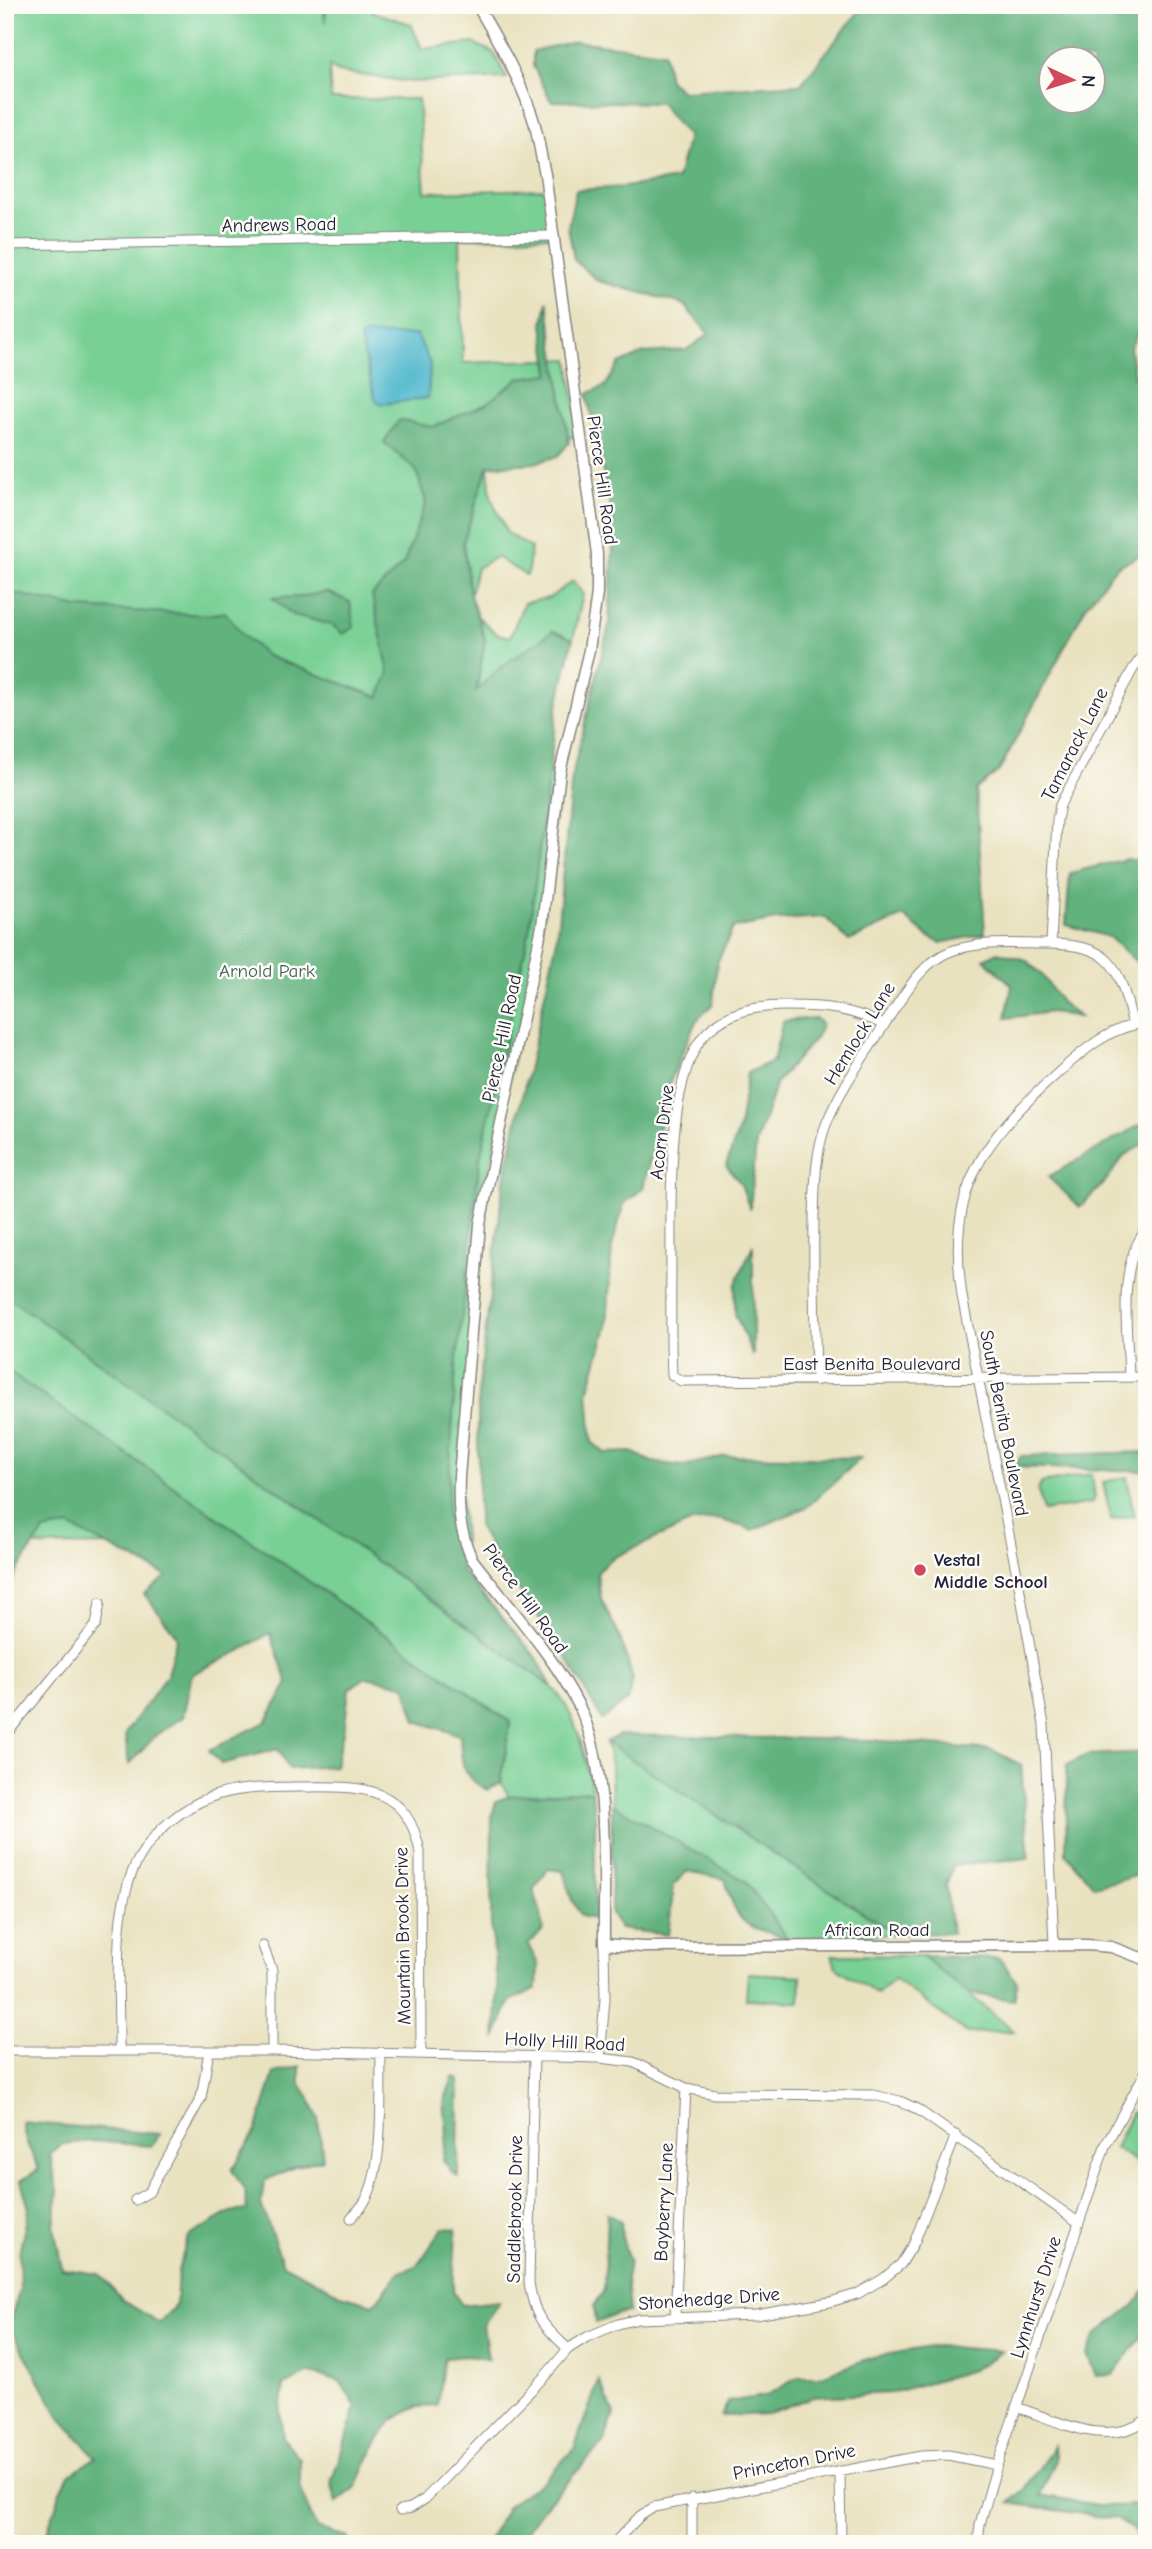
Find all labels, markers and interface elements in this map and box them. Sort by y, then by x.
north arrow [1036,46,1106,116]
text: N [1077,74,1099,88]
street label: Andrews Road [221,213,337,237]
street label: Pierce Hill Road [582,414,622,546]
street label: Tamarack Lane [1037,684,1113,805]
park label: Arnold Park [219,960,316,982]
street label: Pierce Hill Road [478,972,526,1104]
street label: Hemlock Lane [820,978,900,1089]
street label: Acorn Drive [645,1083,679,1181]
street label: South Benita Boulevard [975,1328,1033,1518]
street label: East Benita Boulevard [783,1353,961,1375]
street label: Pierce Hill Road [478,1539,572,1658]
place label: Vestal Middle School [934,1549,1048,1593]
marker: Vestal Middle School [912,1562,928,1578]
street label: Mountain Brook Drive [390,1847,416,2025]
street label: African Road [824,1919,930,1941]
street label: Holly Hill Road [504,2028,626,2056]
street label: Saddlebrook Drive [503,2135,527,2283]
street label: Bayberry Lane [650,2142,678,2262]
street label: Lynnhurst Drive [1006,2234,1066,2361]
street label: Stonehedge Drive [637,2283,781,2315]
street label: Princeton Drive [731,2439,857,2485]

